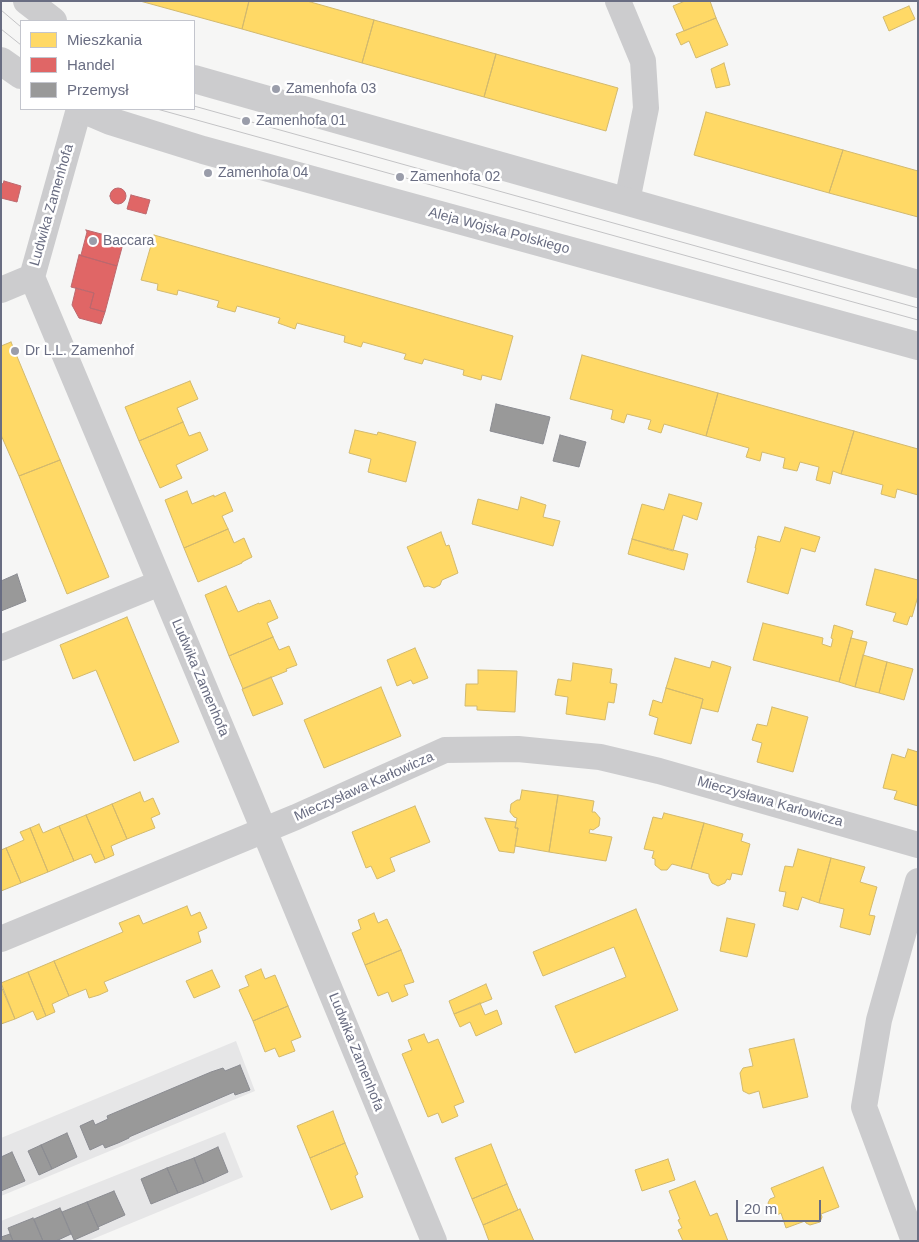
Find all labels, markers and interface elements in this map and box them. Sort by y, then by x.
legend [20,20,195,110]
text: Mieszkania [67,31,142,48]
text: Handel [67,56,115,73]
text: Przemysł [67,81,129,98]
place label: Zamenhofa 03 [286,81,376,97]
marker: Zamenhofa 03 [270,83,282,95]
place label: Zamenhofa 01 [256,113,346,129]
marker: Zamenhofa 01 [240,115,252,127]
street label: Ludwika Zamenhofa [27,142,77,268]
place label: Zamenhofa 04 [218,165,308,181]
marker: Zamenhofa 04 [202,167,214,179]
place label: Zamenhofa 02 [410,169,500,185]
marker: Zamenhofa 02 [394,171,406,183]
street label: Aleja Wojska Polskiego [427,204,571,258]
place label: Baccara [103,233,154,249]
marker: Baccara [87,235,99,247]
place label: Dr L.L. Zamenhof [25,343,134,359]
marker: Dr L.L. Zamenhof [9,345,21,357]
street label: Ludwika Zamenhofa [168,617,232,739]
street label: Mieczysława Karłowicza [292,749,436,825]
street label: Mieczysława Karłowicza [695,773,845,831]
street label: Ludwika Zamenhofa [325,990,387,1114]
scale bar [739,1190,824,1222]
text: 20 m [744,1200,777,1217]

